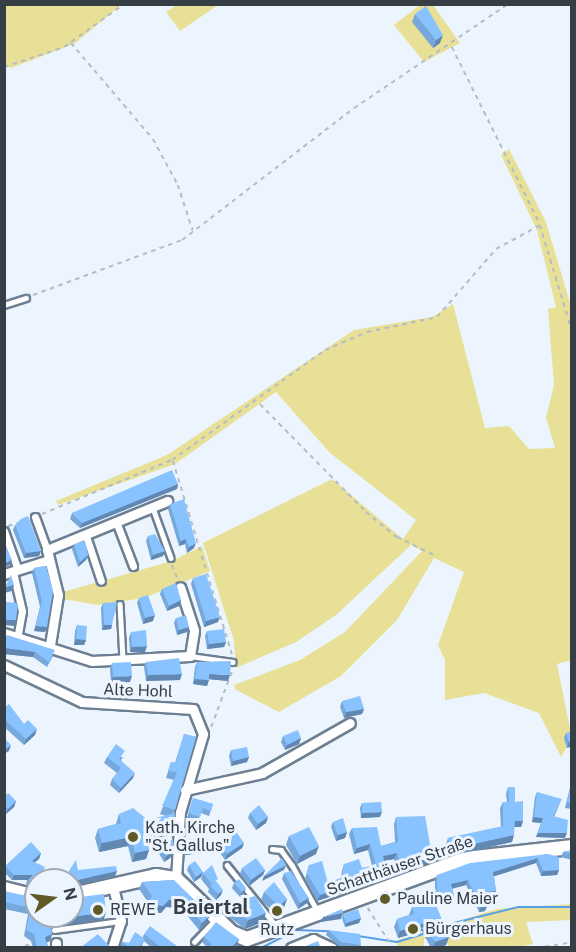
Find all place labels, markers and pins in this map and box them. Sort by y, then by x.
place label: Kath. Kirche "St. Gallus" [145,818,235,856]
marker: Kath. Kirche "St. Gallus" [126,830,140,844]
place label: Pauline Maier [397,889,499,909]
marker: Pauline Maier [378,892,392,906]
place label: REWE [110,900,156,920]
marker: REWE [91,903,105,917]
marker: Rutz [270,904,284,918]
place label: Bürgerhaus [425,919,512,939]
place label: Rutz [260,920,294,940]
marker: Bürgerhaus [406,922,420,936]

